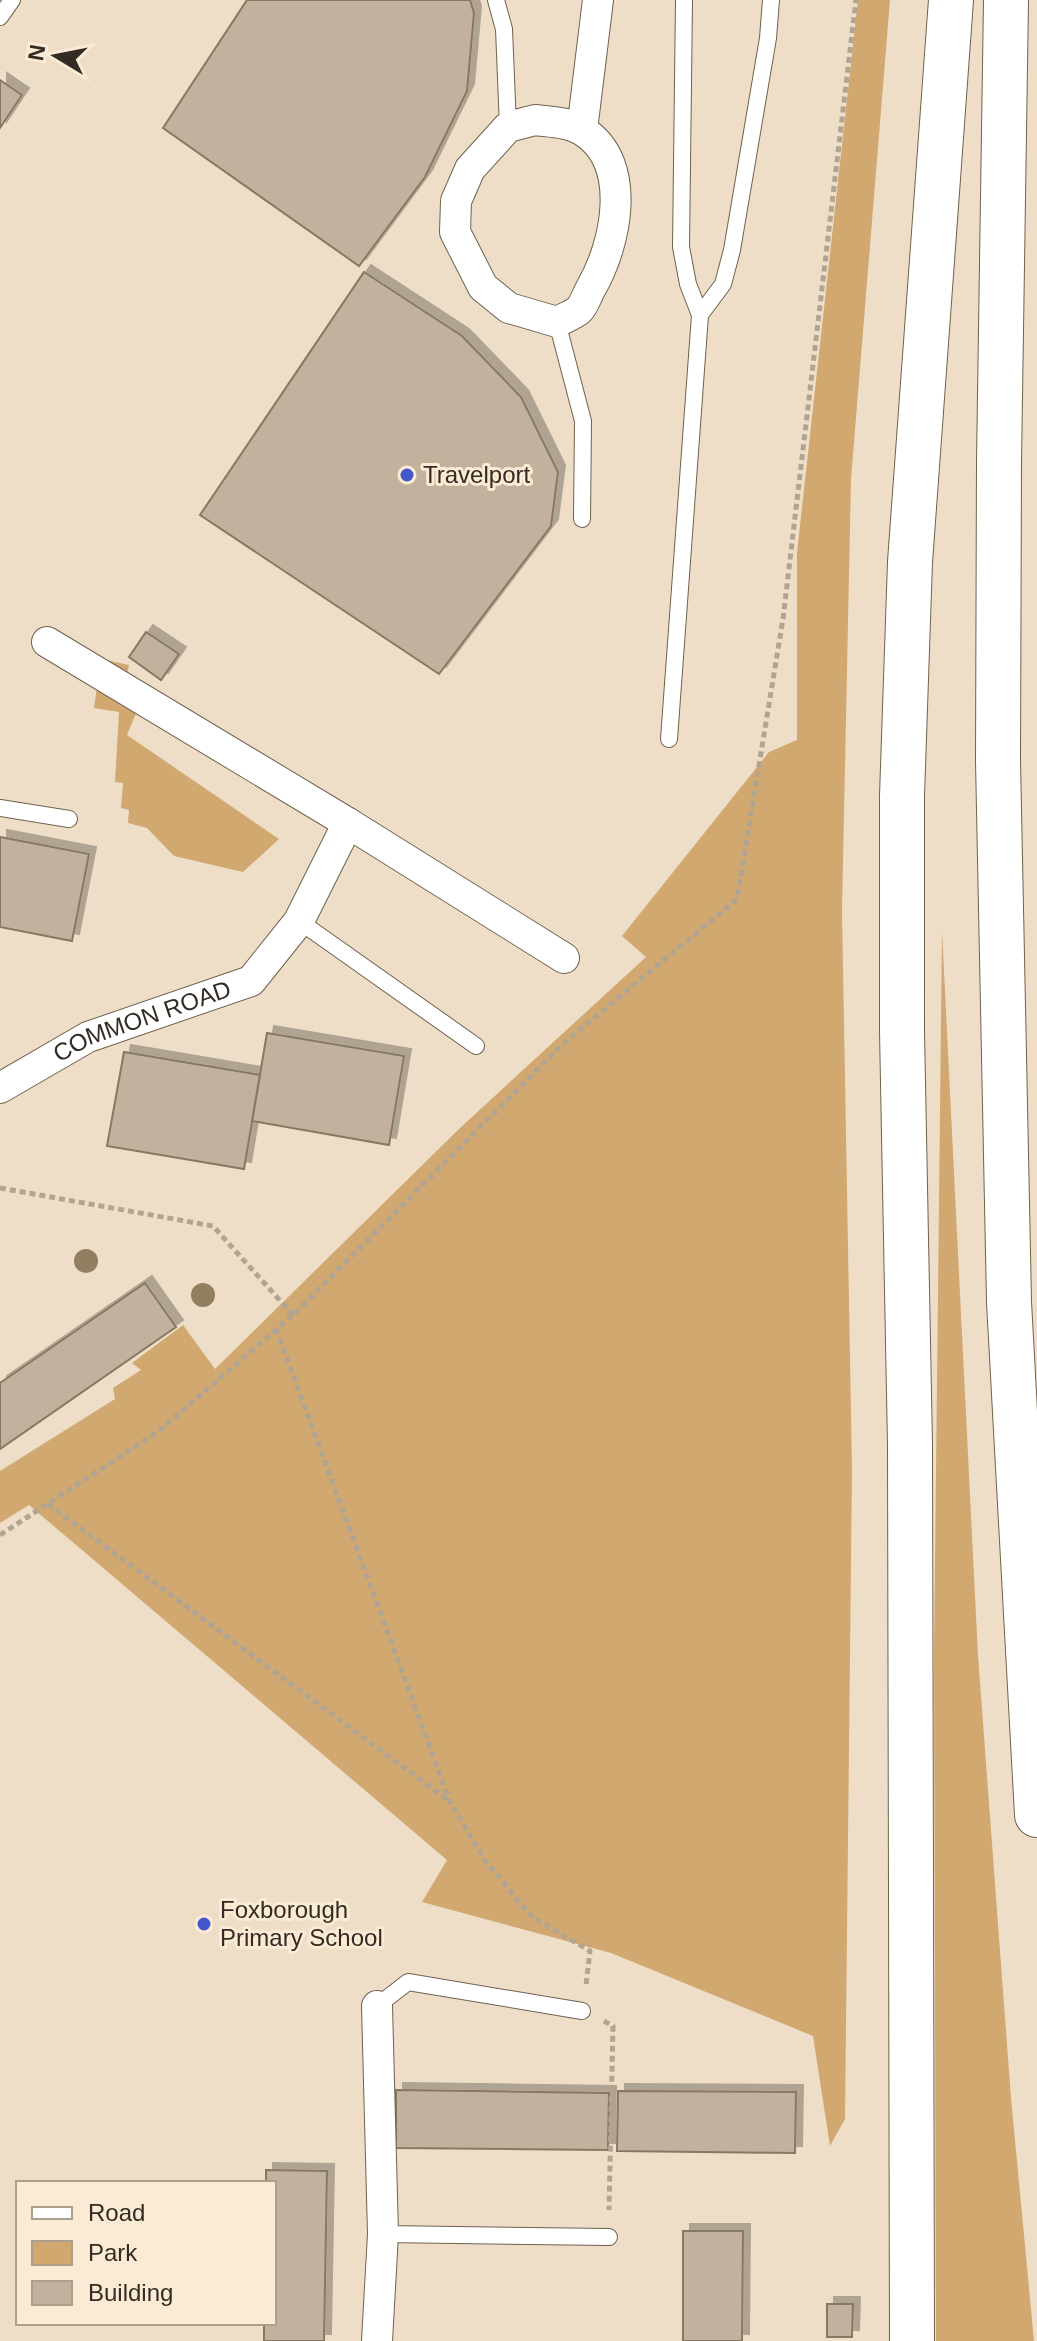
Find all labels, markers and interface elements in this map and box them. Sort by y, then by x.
north arrow [16,16,96,96]
text: N [23,43,50,63]
place label: Travelport [423,461,530,488]
marker: Travelport [398,466,416,484]
street label: COMMON ROAD [48,975,234,1067]
place label: Foxborough Primary School [220,1896,383,1951]
marker: Foxborough Primary School [195,1915,213,1933]
legend [16,2181,276,2325]
text: Road [88,2199,145,2226]
text: Park [88,2239,138,2266]
text: Building [88,2279,173,2306]

